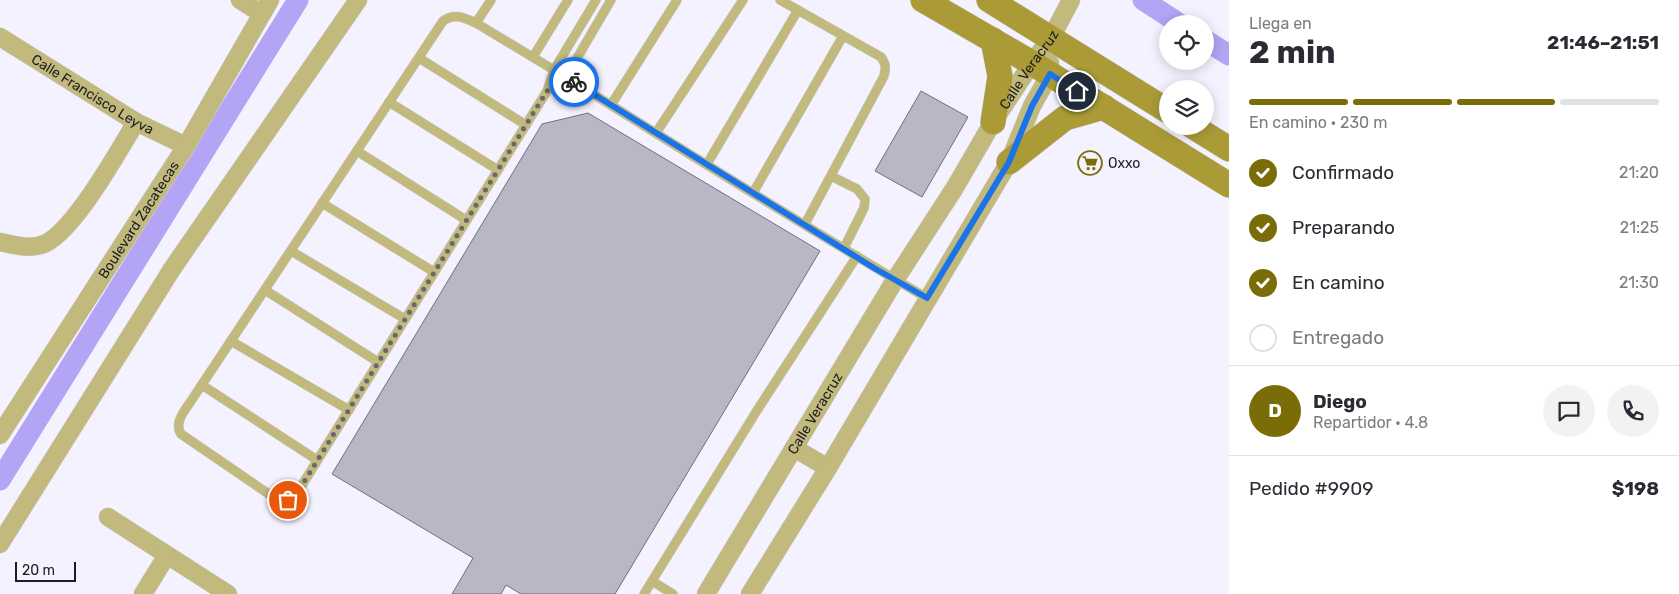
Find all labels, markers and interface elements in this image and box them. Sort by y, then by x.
text: Llega en [1249,14,1312,33]
map controls [1159,15,1214,135]
button: locate [1159,15,1214,70]
street label: Calle Veracruz [996,27,1063,113]
text: 21:46–21:51 [1547,31,1659,54]
text: 2 min [1249,33,1336,71]
street label: Calle Francisco Leyva [28,51,156,138]
courier [549,57,599,107]
icon: bike [560,68,588,96]
pin [1056,70,1098,112]
icon: home [1063,77,1091,105]
button: layers [1159,80,1214,135]
text: En camino · 230 m [1249,113,1387,132]
supermarket icon: Oxxo [1077,150,1103,176]
place label: Oxxo [1108,155,1140,172]
street label: Boulevard Zacatecas [95,158,183,282]
icon: check [1249,159,1277,187]
text: Confirmado [1292,161,1394,184]
text: 21:20 [1619,163,1659,182]
icon: check [1249,214,1277,242]
text: Preparando [1292,216,1395,239]
text: 21:25 [1620,218,1659,237]
icon: check [1249,269,1277,297]
text: En camino [1292,271,1385,294]
text: 21:30 [1619,273,1659,292]
text: Entregado [1292,326,1384,349]
street label: Calle Veracruz [784,369,846,458]
button: chat [1543,385,1595,437]
button: phone [1607,385,1659,437]
text: Diego [1313,390,1367,413]
text: D [1268,399,1282,422]
text: Repartidor · 4.8 [1313,413,1428,432]
text: Pedido #9909 [1249,477,1374,500]
text: $198 [1612,477,1659,500]
pin [267,479,309,521]
icon: bag [274,486,302,514]
scale bar [15,559,76,582]
text: 20 m [22,562,55,579]

